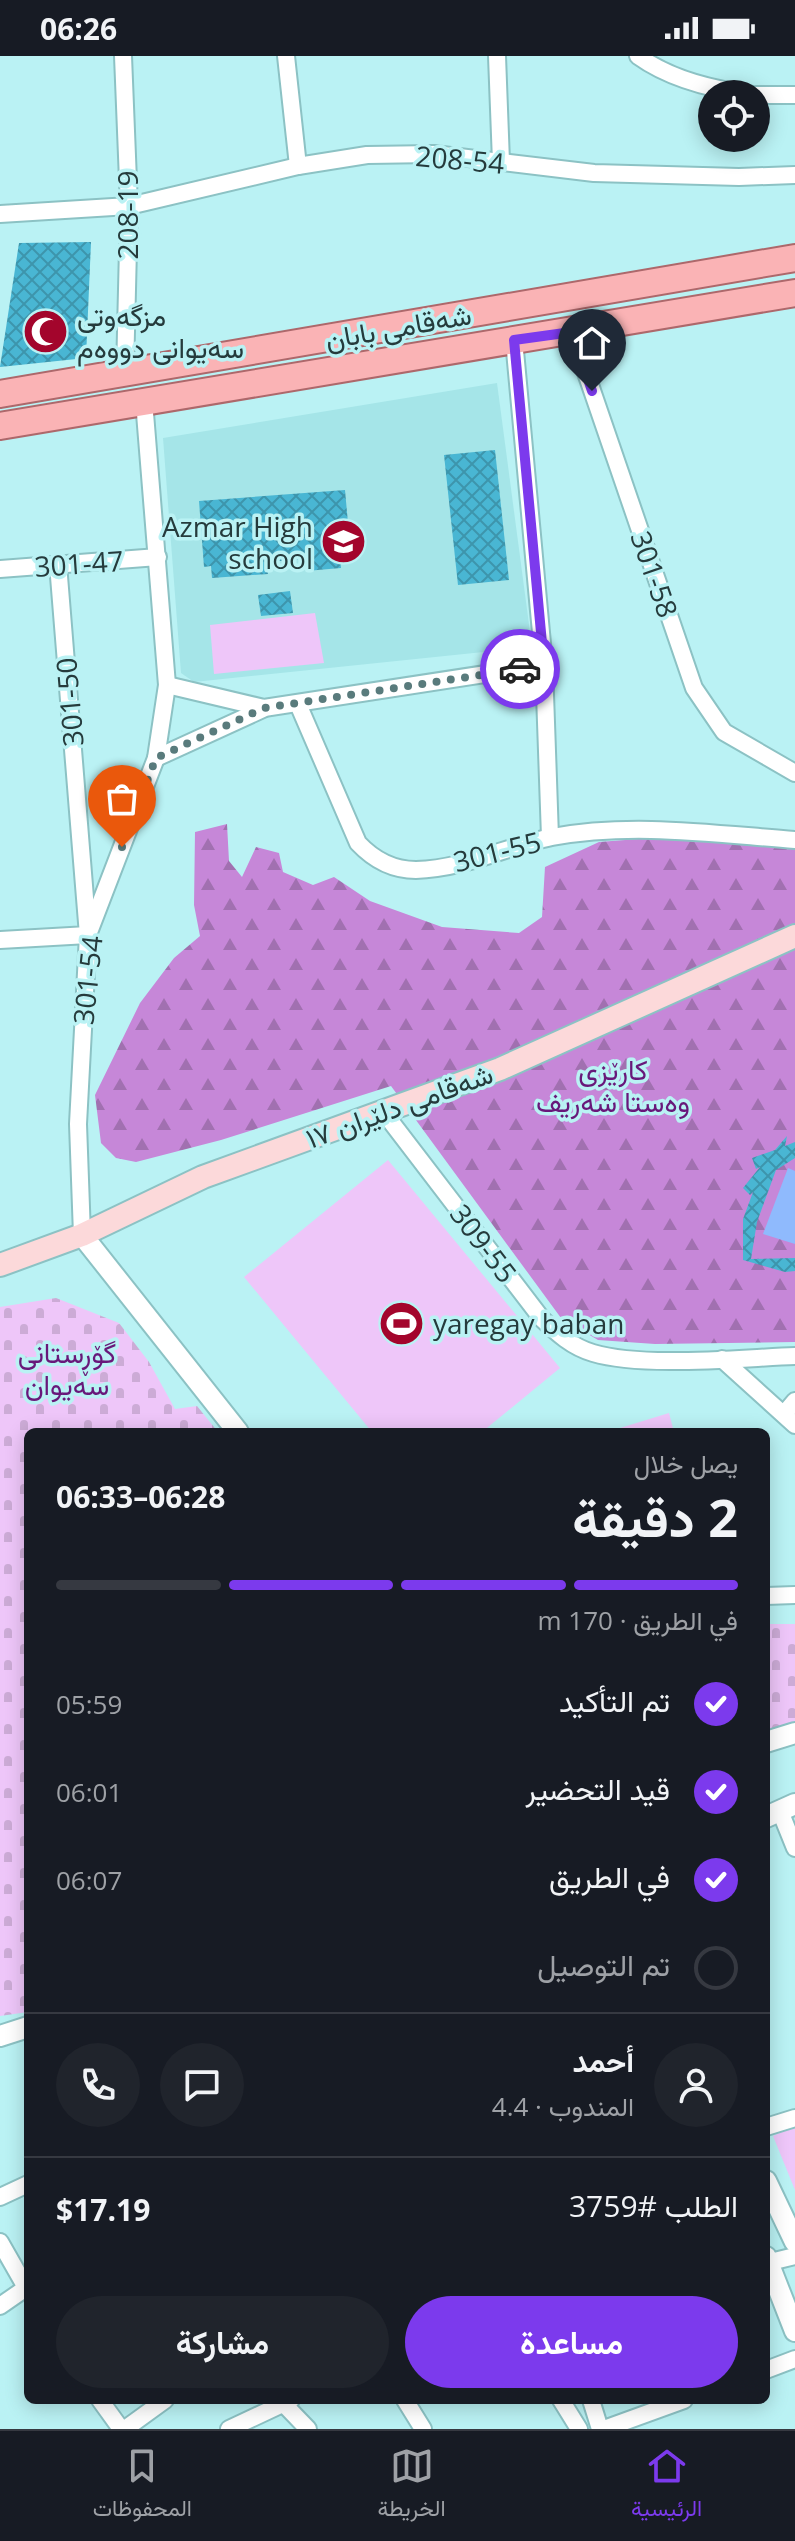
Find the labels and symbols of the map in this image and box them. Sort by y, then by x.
street label: 208-54 [414,136,506,182]
street label: 208-19 [108,170,146,260]
street label: شەقامی بابان [322,294,474,358]
place label: مزگەوتی سەیوانی دووەم [77,296,244,367]
mosque icon: مزگەوتی سەیوانی دووەم [22,307,70,355]
pin [558,309,626,391]
place label: Azmar High school [162,507,313,577]
school or university icon: Azmar High school [320,518,368,566]
street label: 301-58 [623,526,687,622]
street label: 301-47 [33,541,125,585]
courier [480,629,560,709]
street label: 301-50 [46,656,92,748]
pin [88,765,156,847]
street label: 301-55 [449,822,545,880]
street label: 301-54 [63,934,111,1026]
park label: کارێزی وەستا شەریف [536,1050,690,1120]
street label: شەقامی دلێران ١٧ [300,1054,498,1156]
street label: 309-55 [442,1196,526,1290]
sports icon: yaregay baban [378,1299,426,1347]
place label: yaregay baban [433,1304,624,1342]
park label: گۆڕستانی سەیوان [18,1333,116,1403]

